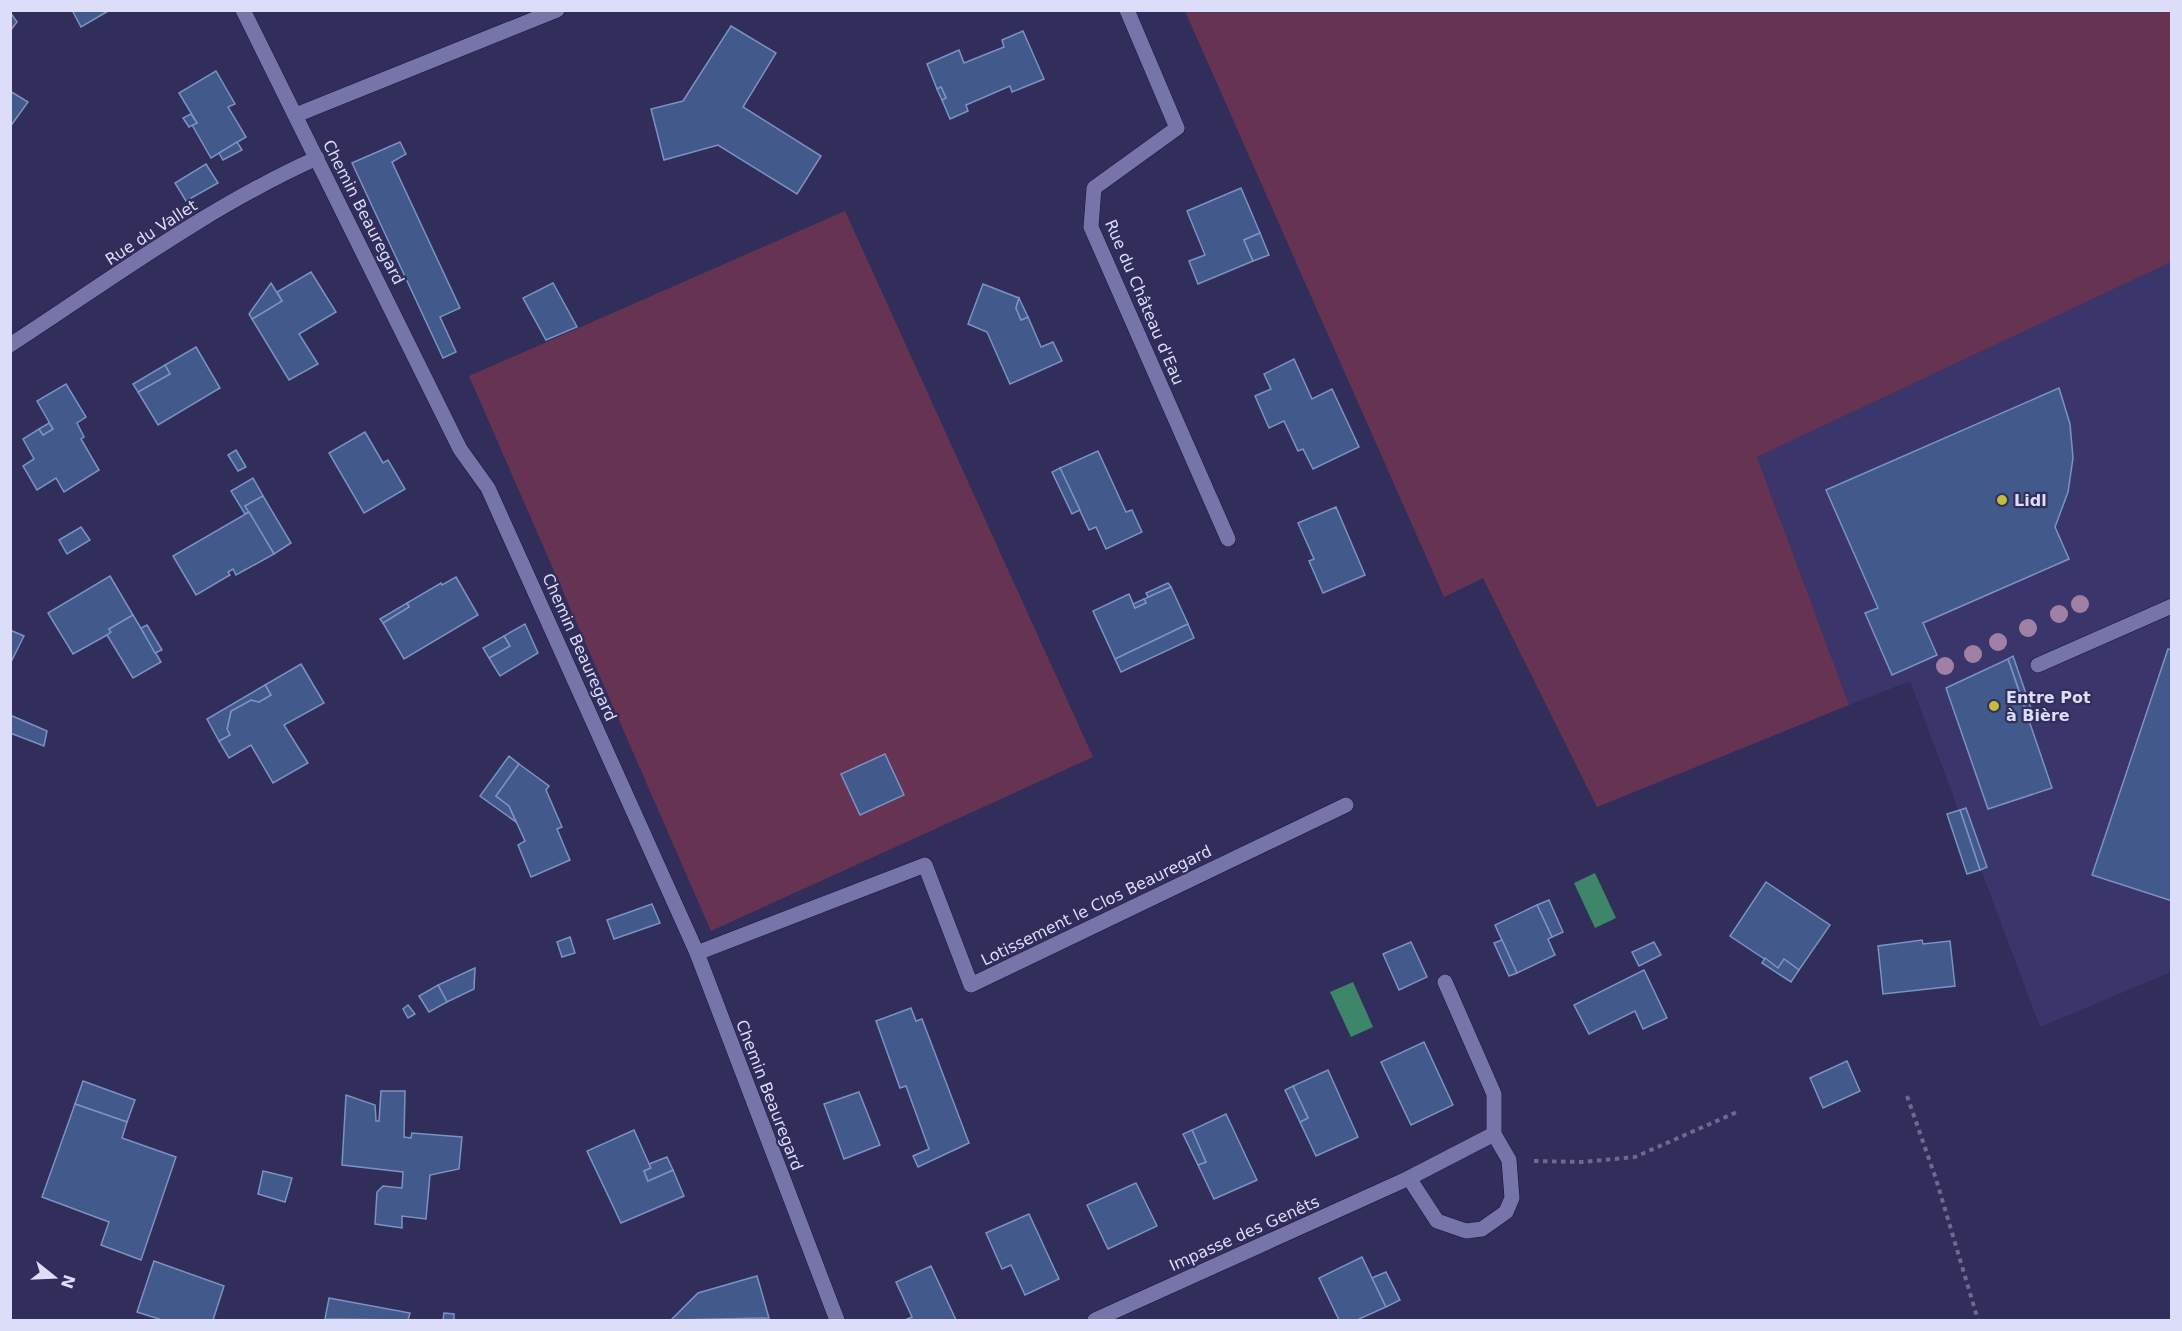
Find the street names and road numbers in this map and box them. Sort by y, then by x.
street label: Chemin Beauregard [319,137,408,288]
street label: Rue du Vallet [102,196,201,269]
street label: Rue du Château d'Eau [1101,217,1188,388]
street label: Chemin Beauregard [538,570,621,724]
street label: Lotissement le Clos Beauregard [978,841,1215,970]
street label: Chemin Beauregard [732,1017,807,1173]
street label: Impasse des Genêts [1166,1192,1322,1275]

